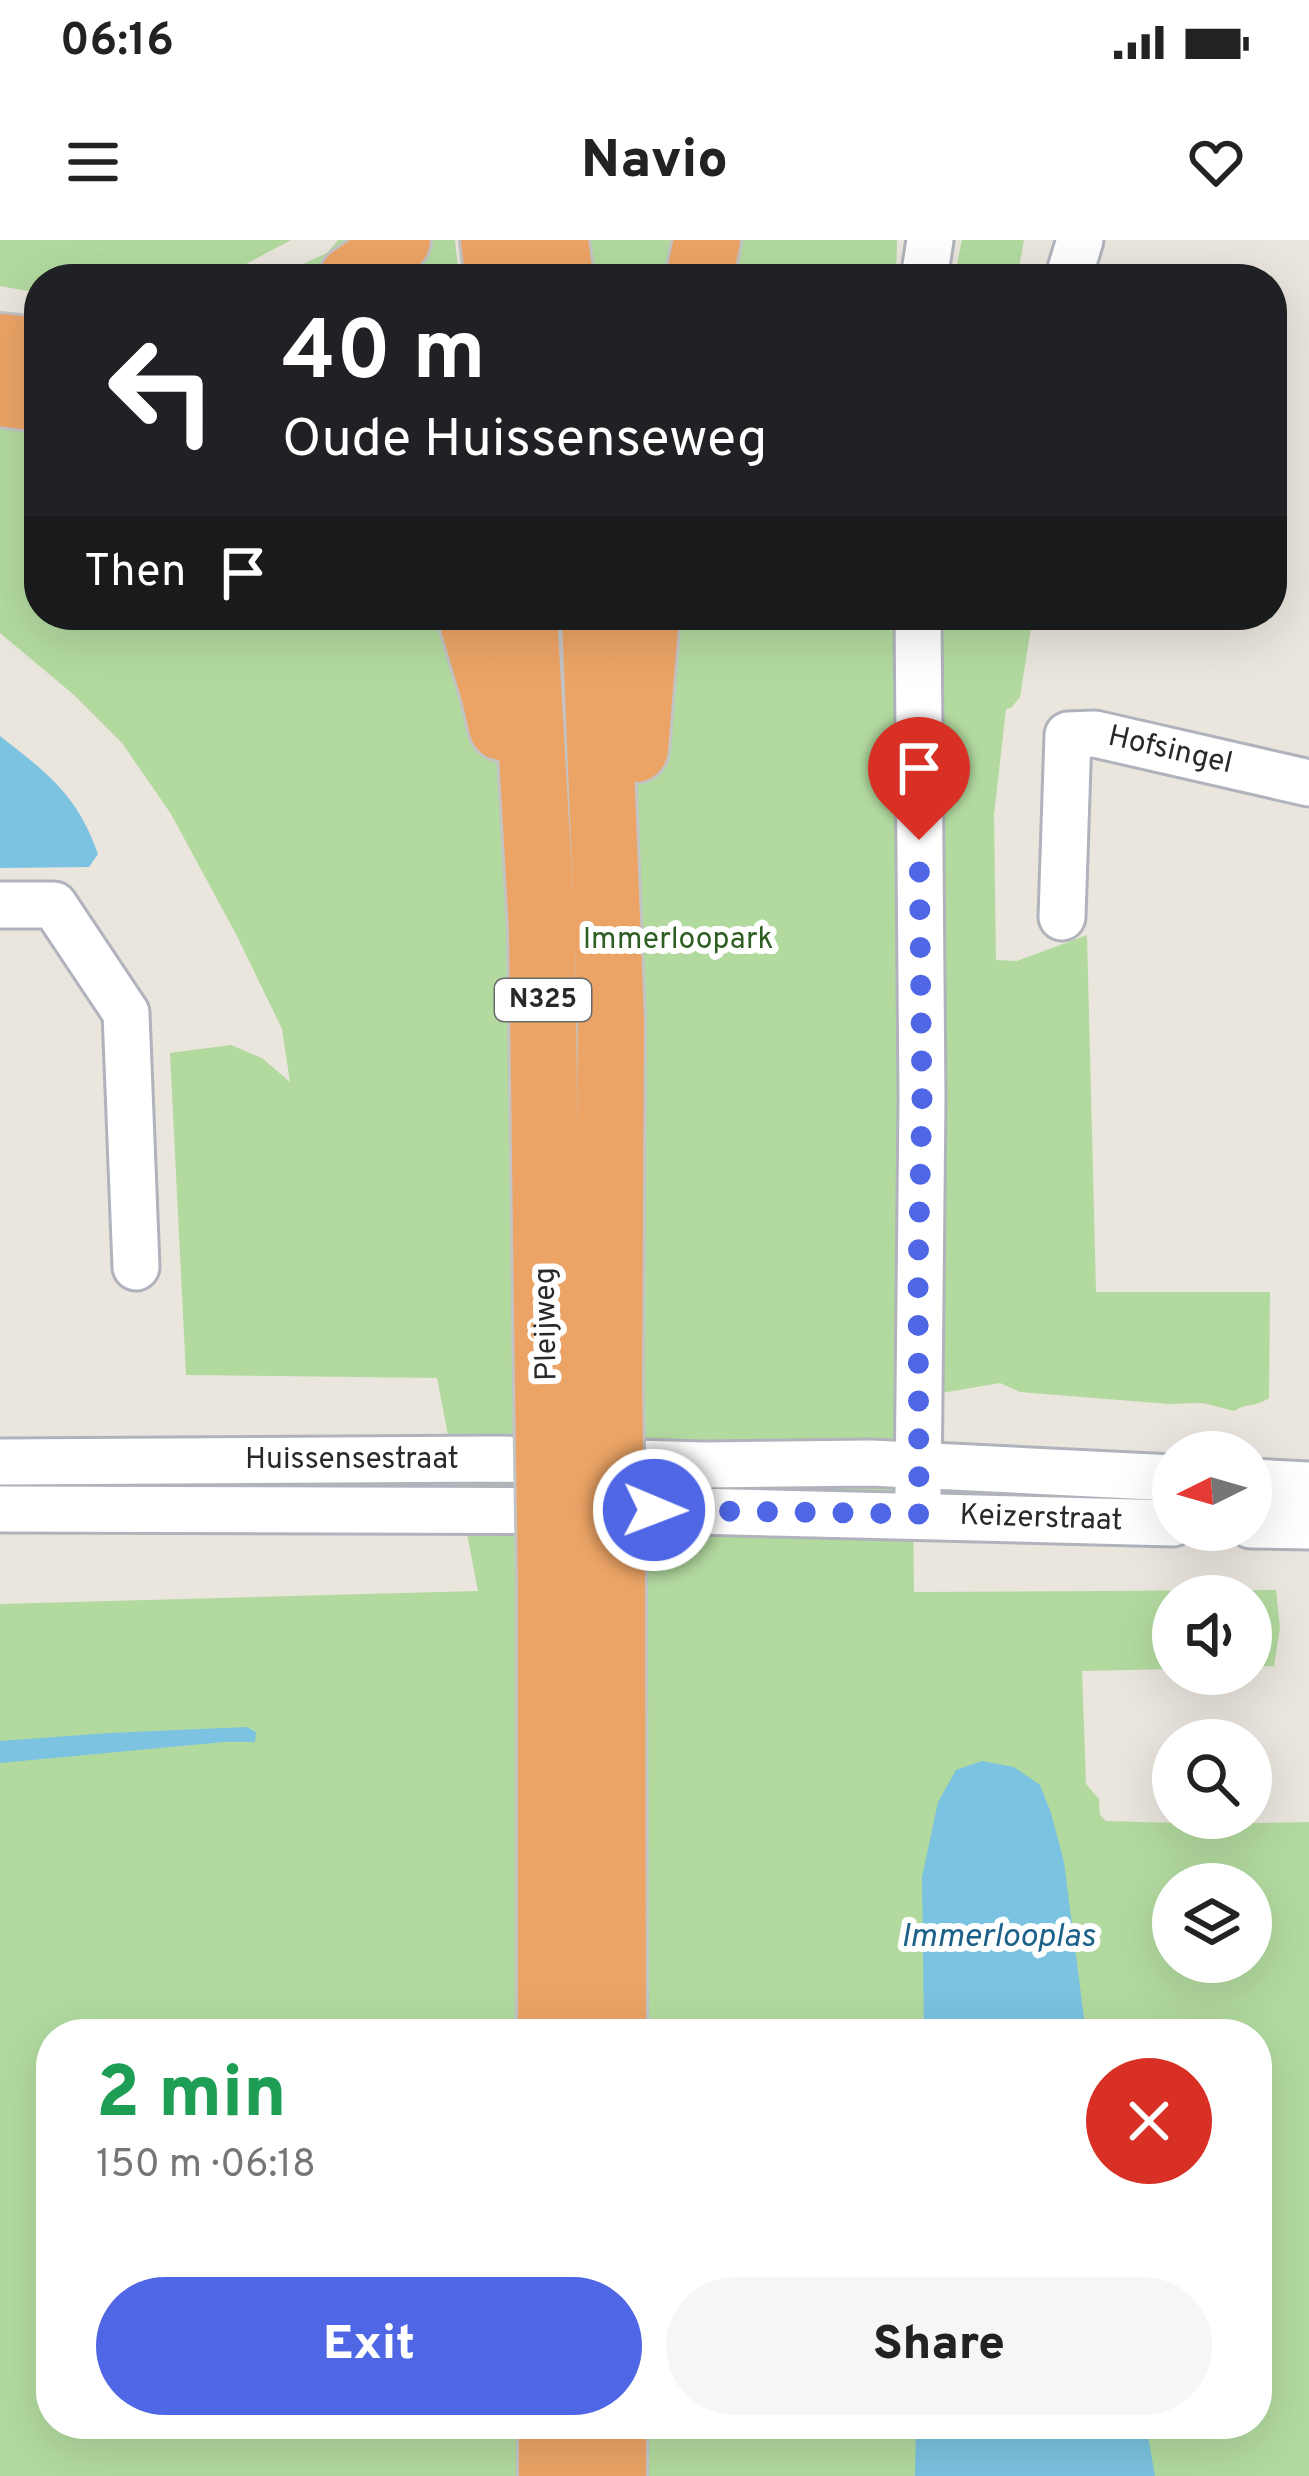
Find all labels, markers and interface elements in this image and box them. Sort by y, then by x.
text: 06:16 [60,14,174,71]
text: Navio [581,128,728,197]
icon: menu [60,129,126,195]
icon: heart [1183,129,1249,195]
text: 40 m [282,303,486,409]
icon: left [84,312,240,468]
text: Oude Huissenseweg [282,407,767,476]
icon: arrive [210,540,276,606]
text: Then [84,545,186,602]
pin [868,717,970,840]
street label: Hofsingel [1104,719,1236,783]
icon: arrive [886,735,952,801]
park label: Immerloopark [583,922,773,959]
road number: N325 [495,979,591,1021]
street label: Pleijweg [528,1267,566,1381]
north arrow [1152,1431,1272,1551]
map controls [1152,1431,1272,1983]
street label: Huissensestraat [245,1442,459,1479]
position arrow [591,1447,717,1573]
street label: Keizerstraat [959,1498,1123,1540]
button: sound [1152,1575,1272,1695]
button: search [1152,1719,1272,1839]
button: layers [1152,1863,1272,1983]
water label: Immerlooplas [901,1917,1096,1959]
text: 2 min [96,2051,286,2143]
button: close [1086,2058,1212,2184]
text: 150 m · 06:18 [96,2142,316,2191]
button: Exit [96,2277,642,2415]
button: Share [666,2277,1212,2415]

